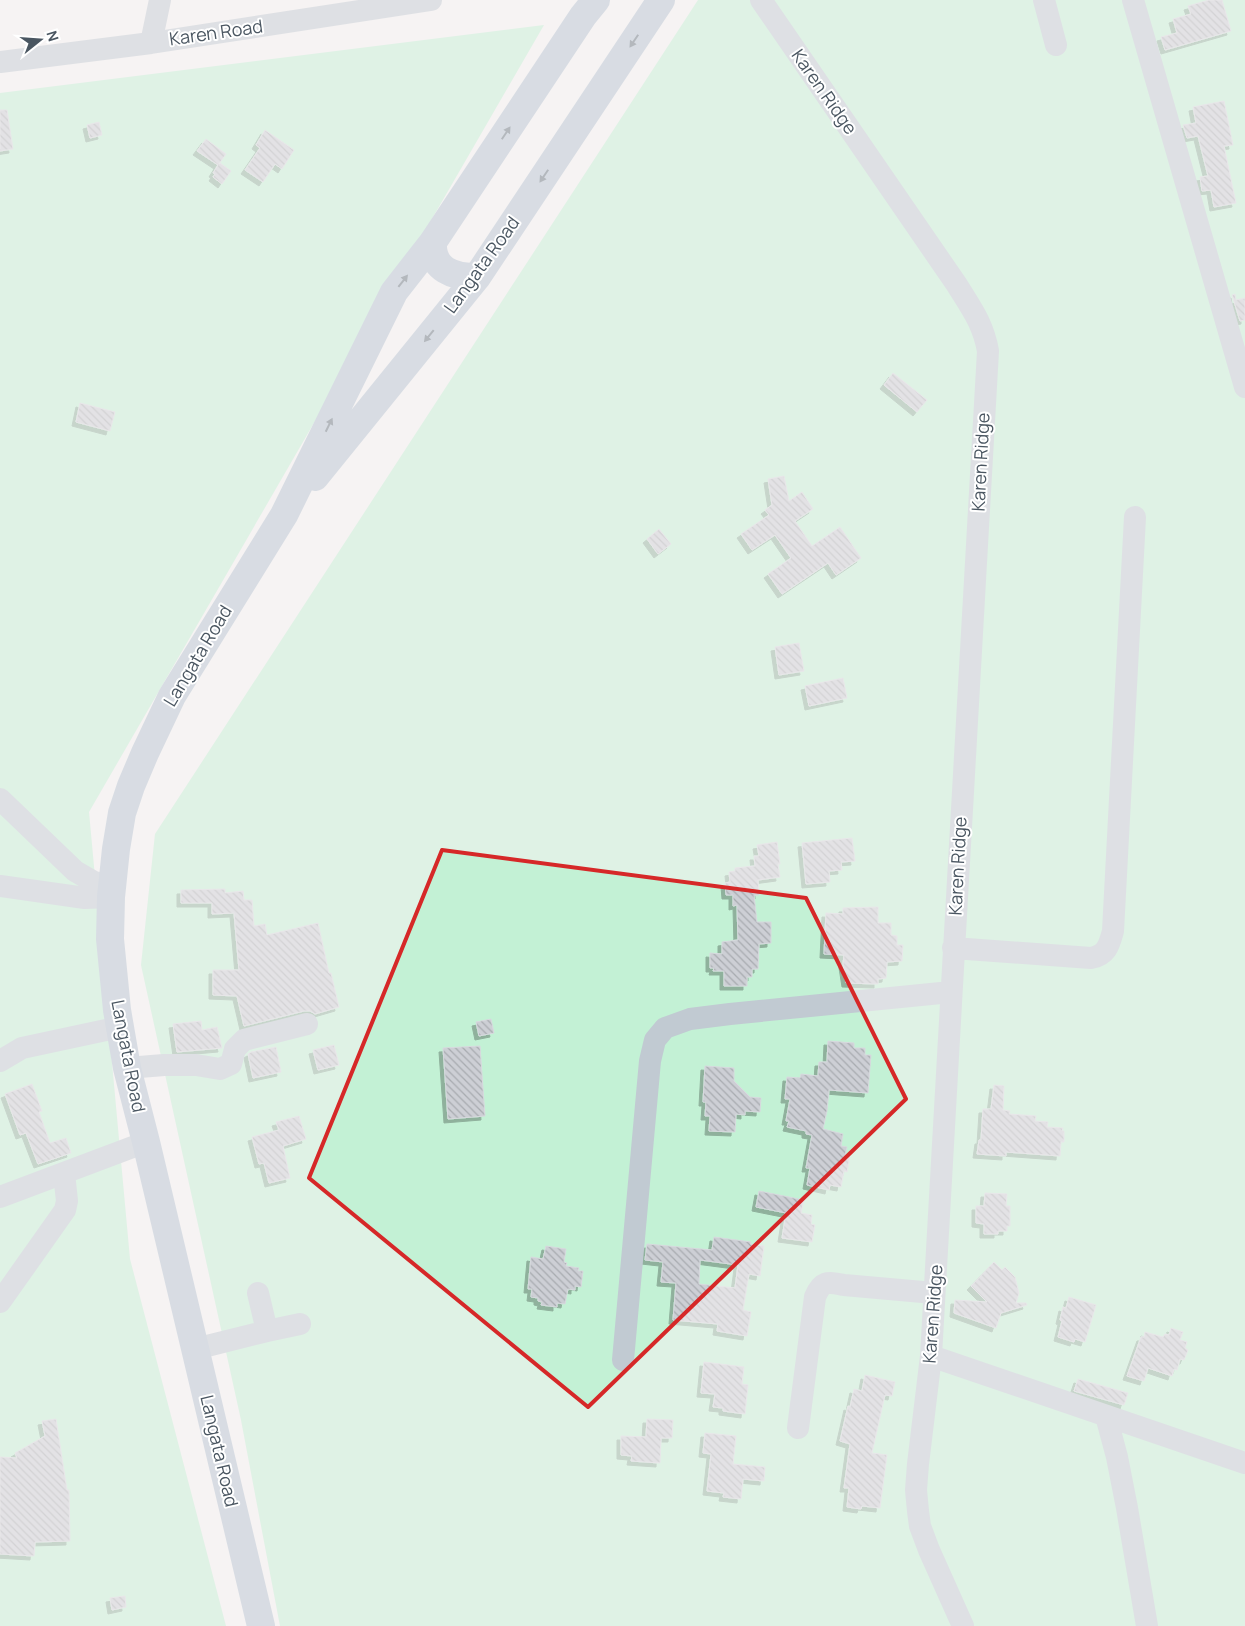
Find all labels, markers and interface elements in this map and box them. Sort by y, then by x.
street label: Karen Road [168,14,264,50]
north arrow [15,15,65,65]
text: N [42,28,63,44]
one-way arrow [629,34,639,47]
street label: Karen Ridge [787,44,863,139]
one-way arrow [501,126,511,139]
one-way arrow [539,169,549,183]
street label: Langata Road [438,211,524,318]
one-way arrow [398,274,409,287]
one-way arrow [424,330,434,343]
street label: Karen Ridge [965,412,995,512]
one-way arrow [325,417,333,432]
street label: Langata Road [157,600,237,711]
street label: Karen Ridge [942,816,972,916]
street label: Langata Road [106,998,152,1114]
street label: Karen Ridge [917,1264,947,1364]
street label: Langata Road [195,1393,244,1509]

